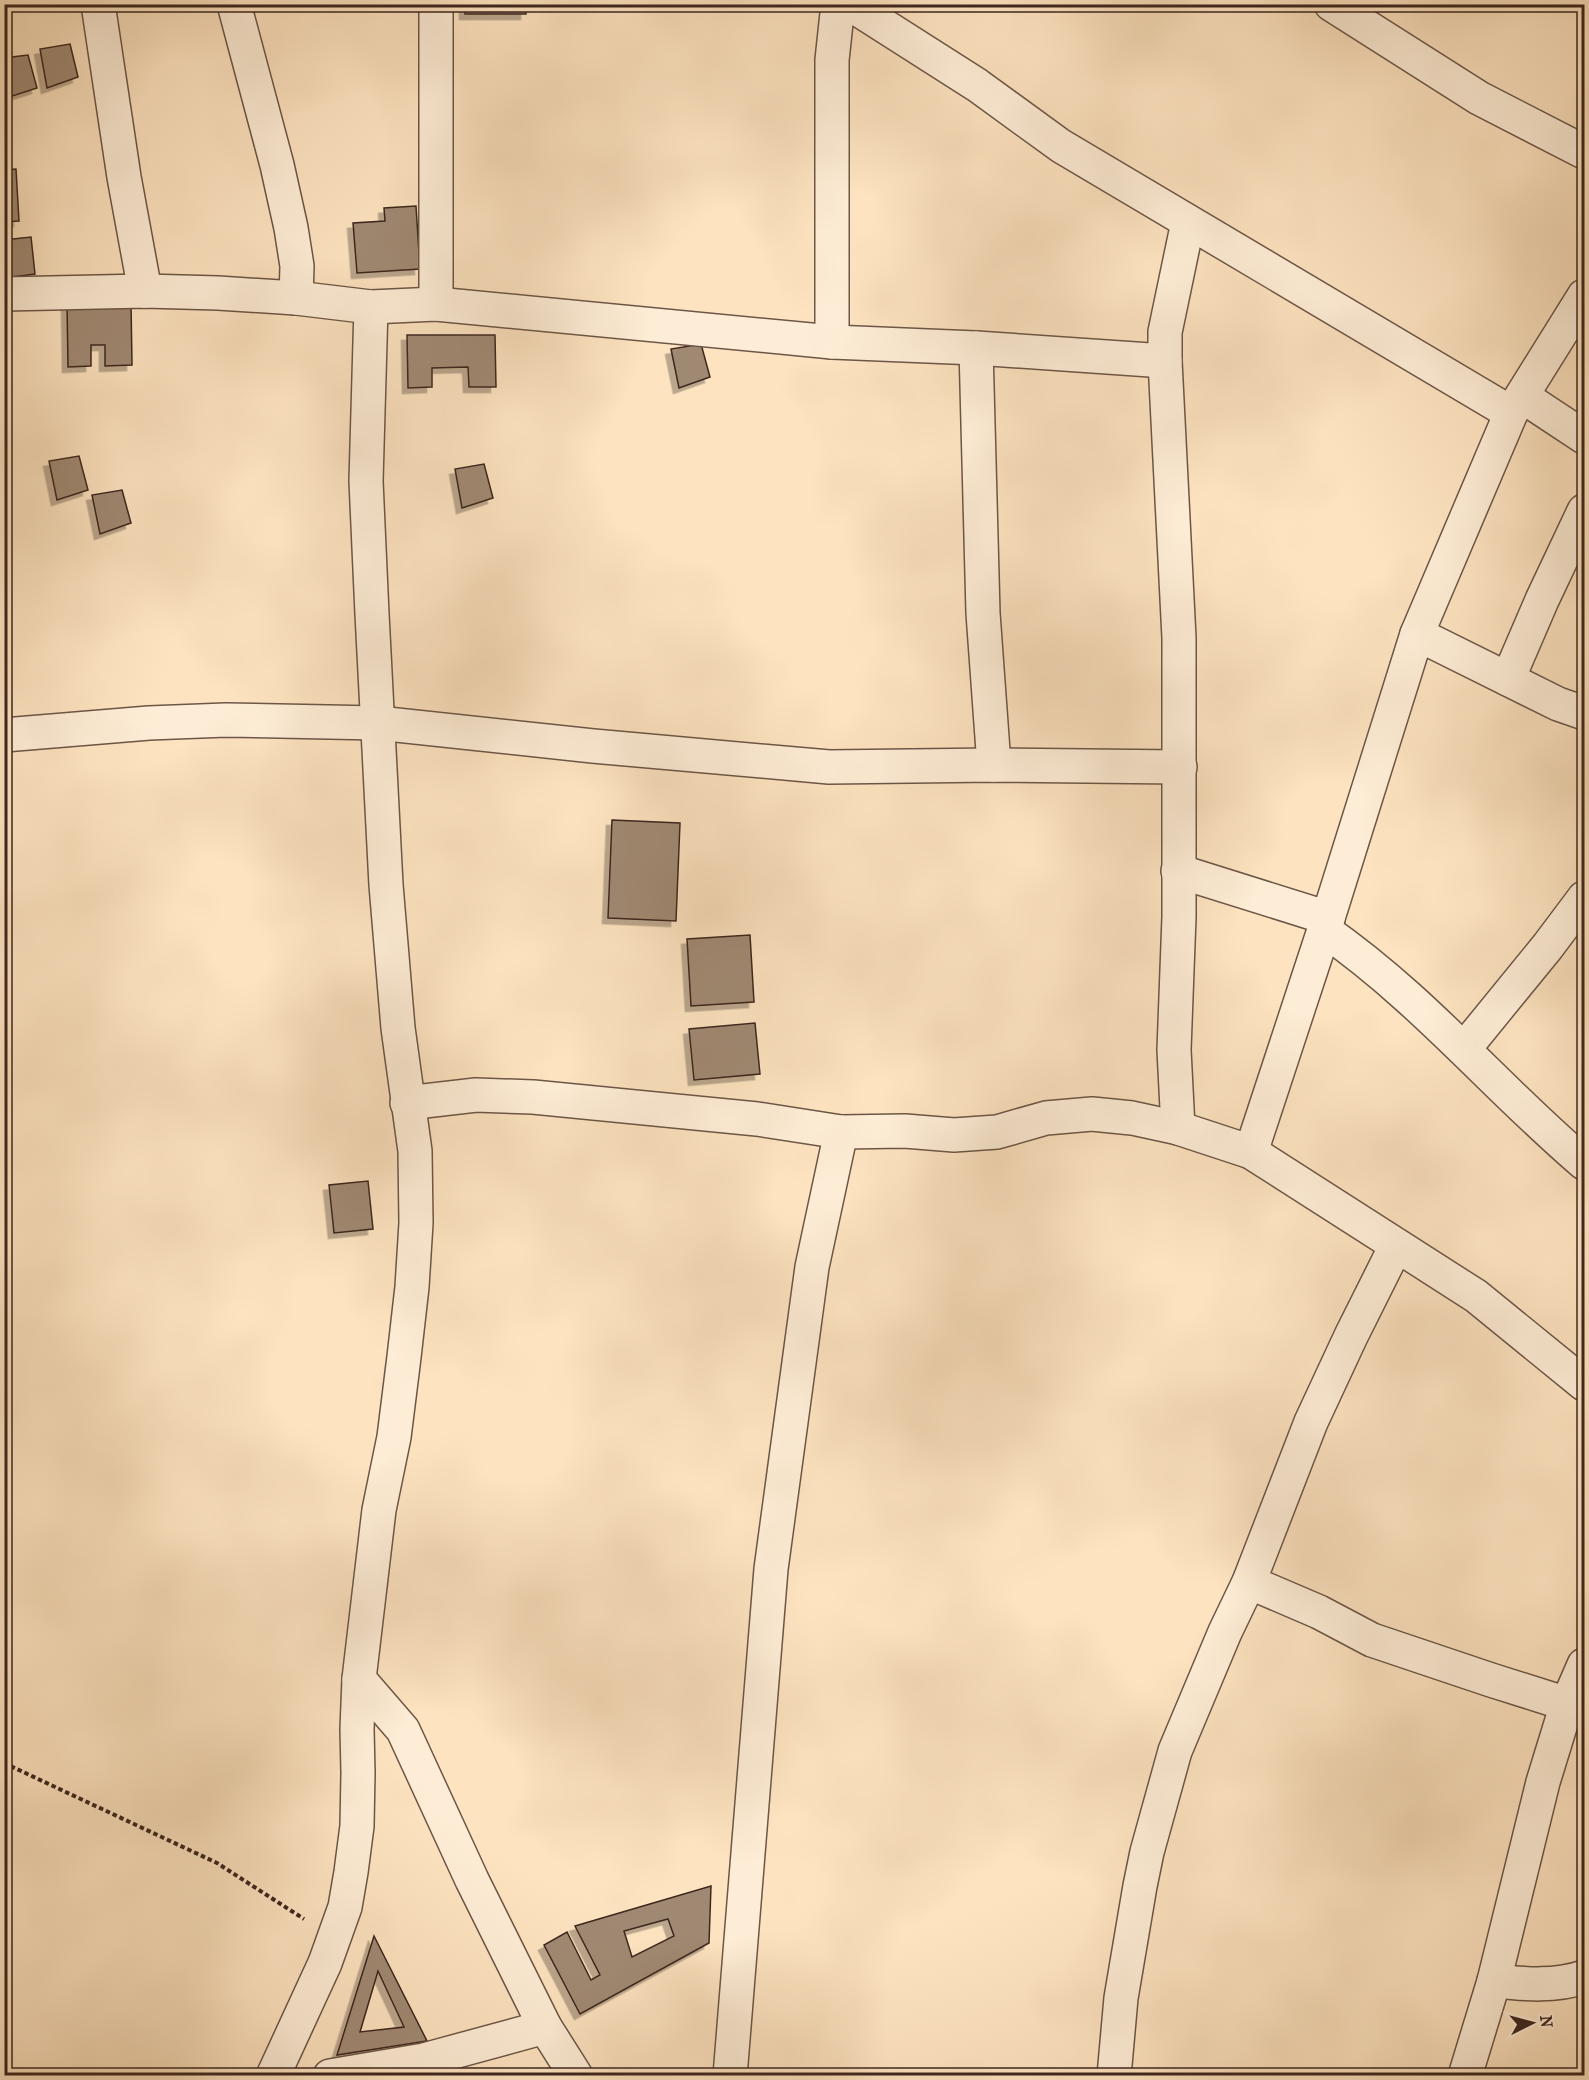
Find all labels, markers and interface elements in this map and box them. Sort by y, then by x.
north arrow [1502,1993,1562,2053]
text: N [1536,2014,1557,2029]

